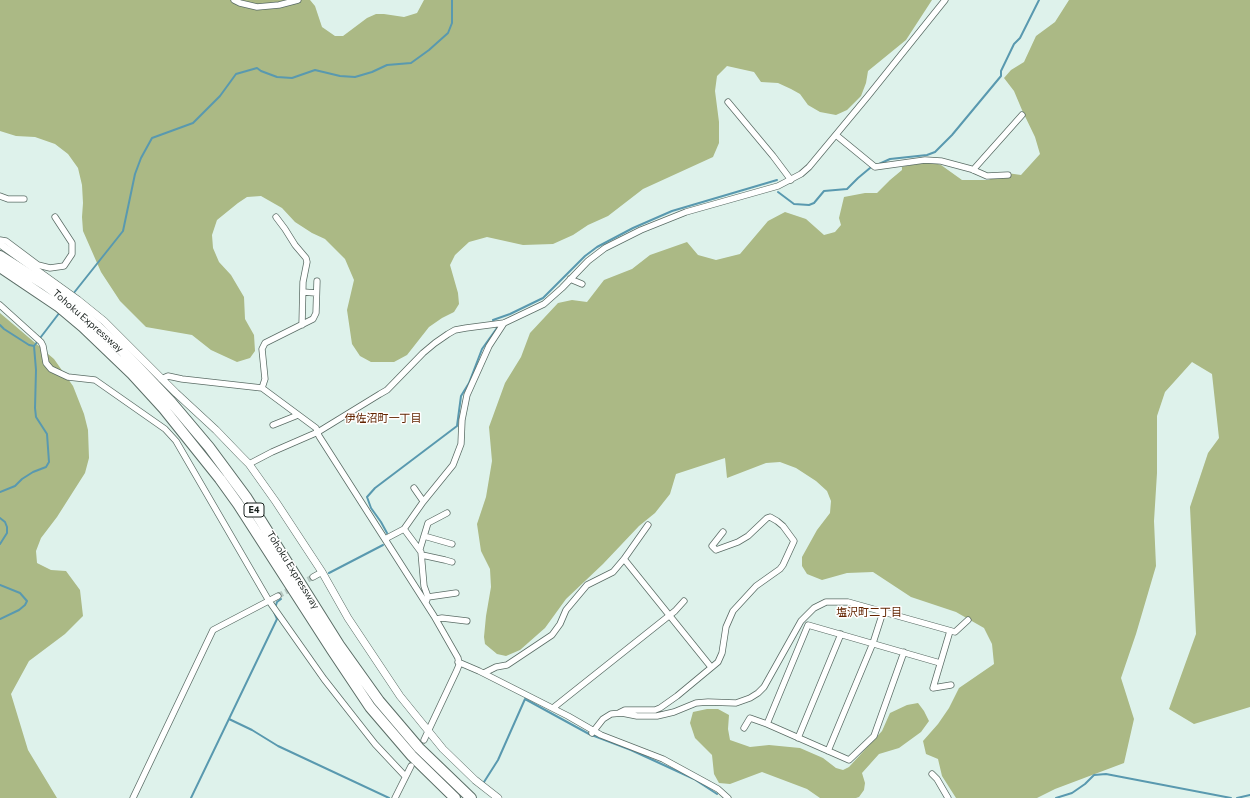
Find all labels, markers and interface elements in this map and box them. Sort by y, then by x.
street label: Tohoku Expressway [50,287,126,355]
district label: 伊佐沼町一丁目 [345,411,421,425]
road number: E4 [244,503,264,517]
street label: Tohoku Expressway [264,529,322,611]
district label: 塩沢町二丁目 [836,605,902,619]

